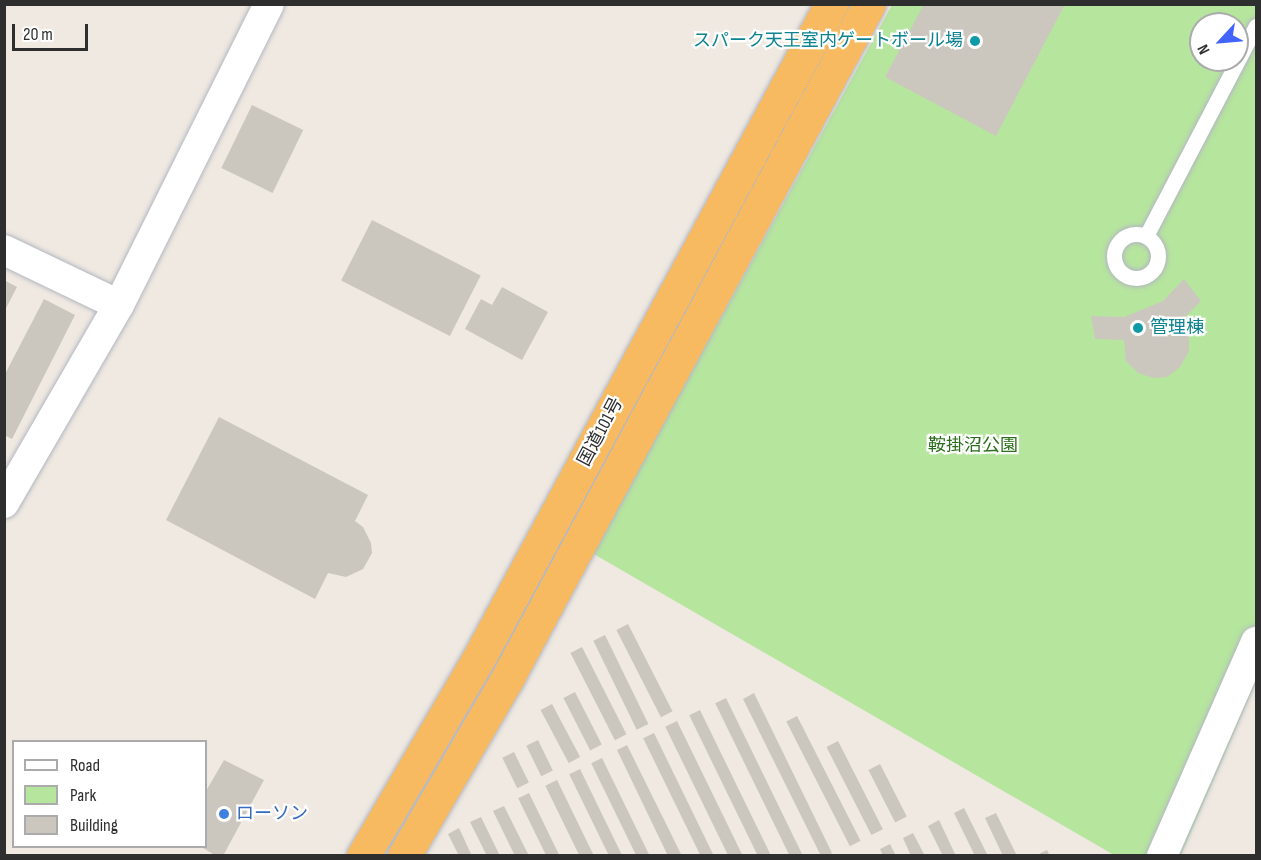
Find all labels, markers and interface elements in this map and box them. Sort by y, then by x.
scale bar [15,12,92,50]
north arrow [1189,12,1249,72]
text: 20 m [23,24,53,45]
place label: スパーク天王室内ゲートボール場 [693,30,963,52]
marker: スパーク天王室内ゲートボール場 [968,34,982,48]
text: N [1194,41,1215,57]
place label: 管理棟 [1150,317,1204,339]
marker: 管理棟 [1131,321,1145,335]
street label: 国道101号 [574,394,628,470]
park label: 鞍掛沼公園 [928,435,1018,457]
legend [12,740,207,848]
text: Road [70,755,100,776]
text: Park [70,785,96,806]
place label: ローソン [236,803,308,825]
marker: ローソン [217,807,231,821]
text: Building [70,815,118,836]

